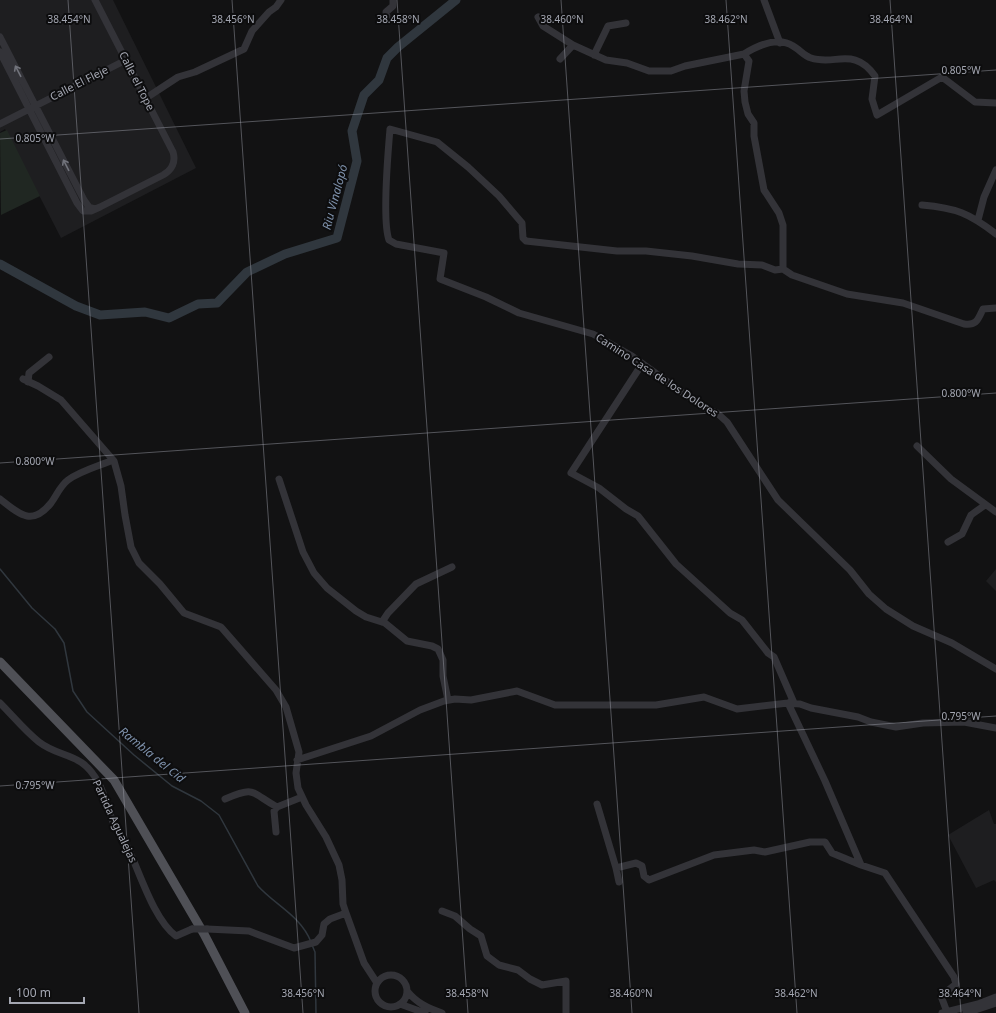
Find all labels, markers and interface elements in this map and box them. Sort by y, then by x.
text: 38.454°N [47,12,91,26]
text: 38.456°N [211,12,255,26]
text: 38.458°N [376,12,420,26]
text: 38.460°N [540,12,584,26]
text: 38.462°N [704,12,748,26]
text: 38.464°N [869,12,913,26]
street label: Calle el Tope [116,49,159,113]
street label: Calle El Fleje [47,61,110,104]
text: 0.805°W [941,63,981,77]
one-way arrow [13,65,21,77]
text: 0.805°W [15,131,55,145]
one-way arrow [62,160,69,172]
water label: Riu Vinalopó [318,162,351,231]
street label: Camino Casa de los Dolores [593,329,721,420]
text: 0.800°W [941,386,981,400]
text: 0.800°W [15,454,55,468]
text: 0.795°W [941,709,981,723]
water label: Rambla del Cid [116,723,190,787]
street label: Partida Agualejas [90,777,141,865]
text: 0.795°W [15,778,55,792]
scale bar [10,979,84,1005]
text: 100 m [16,984,51,1001]
text: 38.456°N [281,986,325,1000]
text: 38.458°N [445,986,489,1000]
text: 38.460°N [609,986,653,1000]
text: 38.462°N [774,986,818,1000]
text: 38.464°N [938,986,982,1000]

